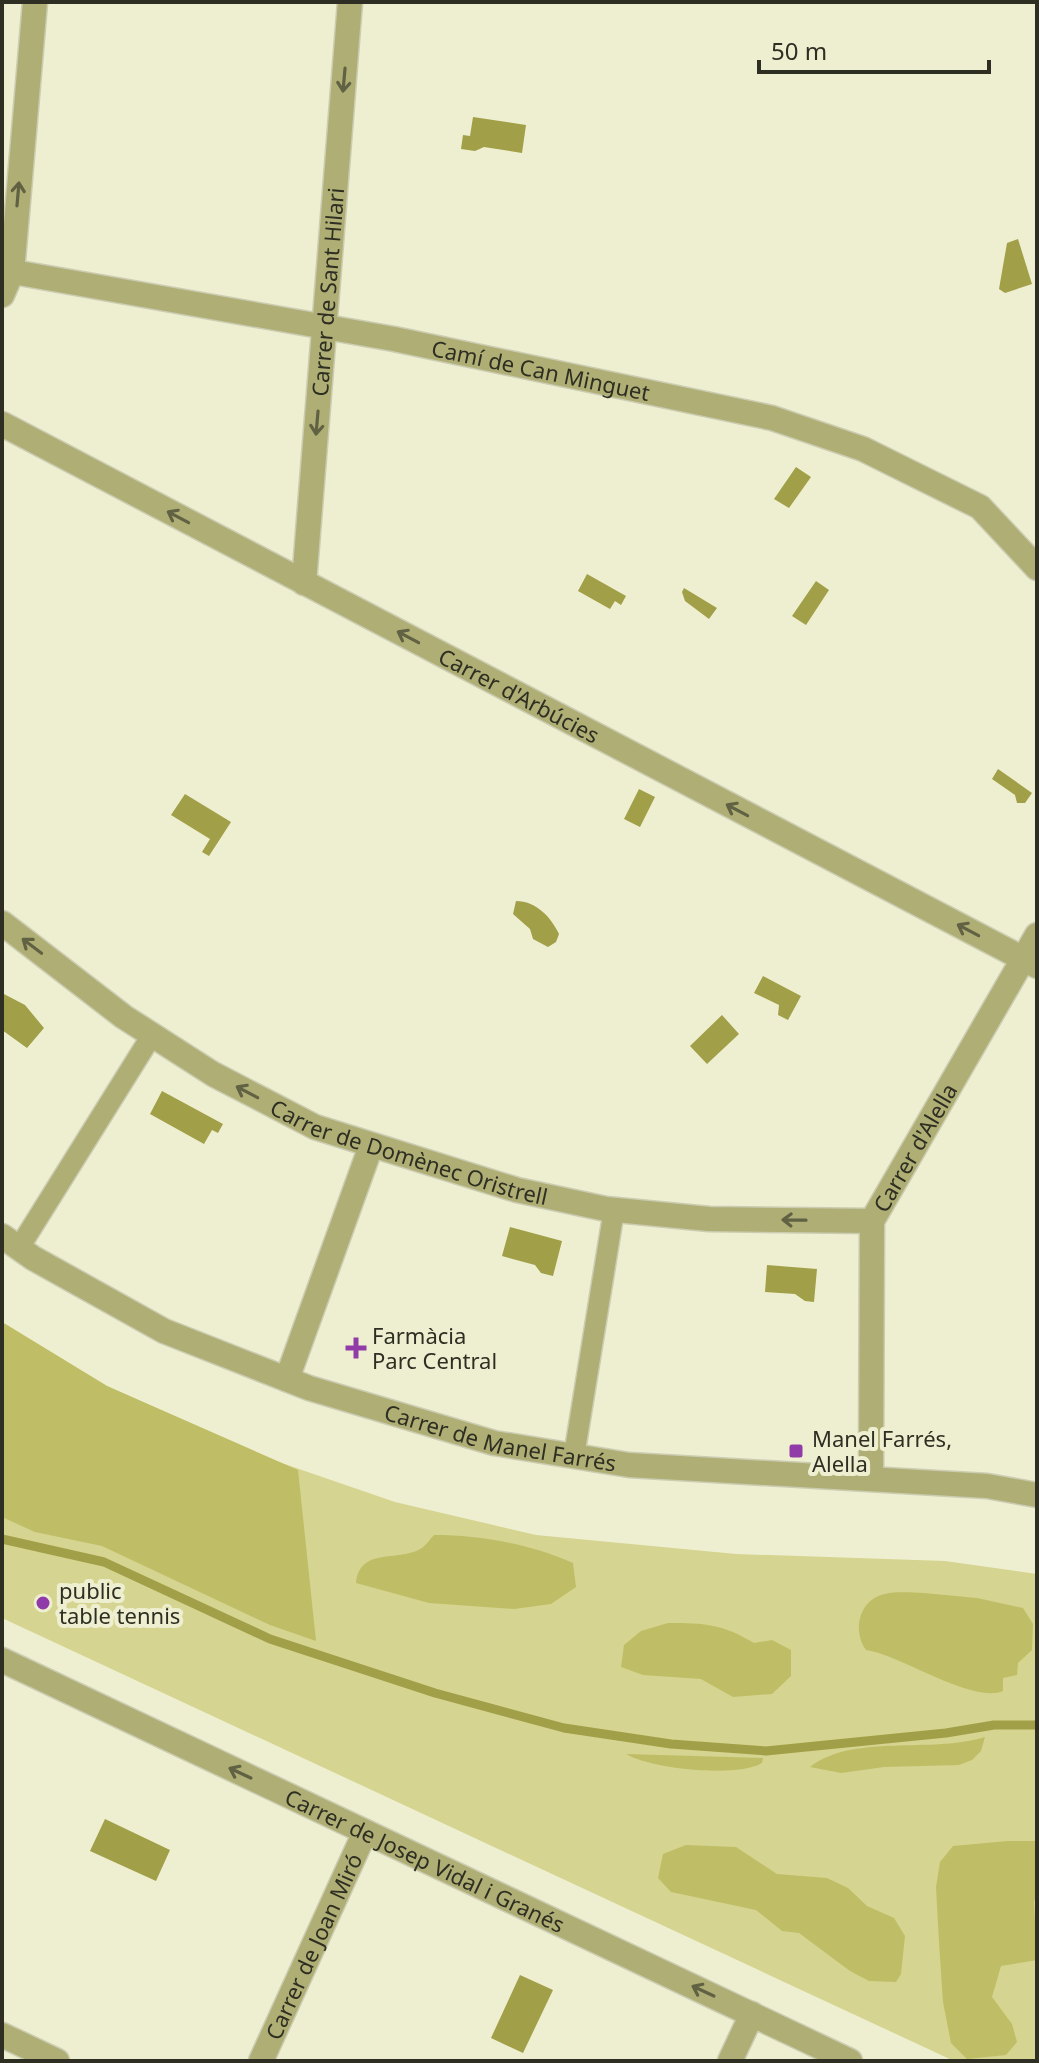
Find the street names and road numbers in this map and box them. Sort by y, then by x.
street label: Carrer de Sant Hilari [304,186,350,398]
street label: Camí de Can Minguet [429,332,653,407]
street label: Carrer d'Arbúcies [434,640,605,749]
street label: Carrer d'Alella [865,1077,963,1217]
street label: Carrer de Domènec Oristrell [266,1092,550,1211]
street label: Carrer de Manel Farrés [381,1396,619,1478]
street label: Carrer de Josep Vidal i Granés [280,1781,570,1939]
street label: Carrer de Joan Miró [258,1848,368,2044]

